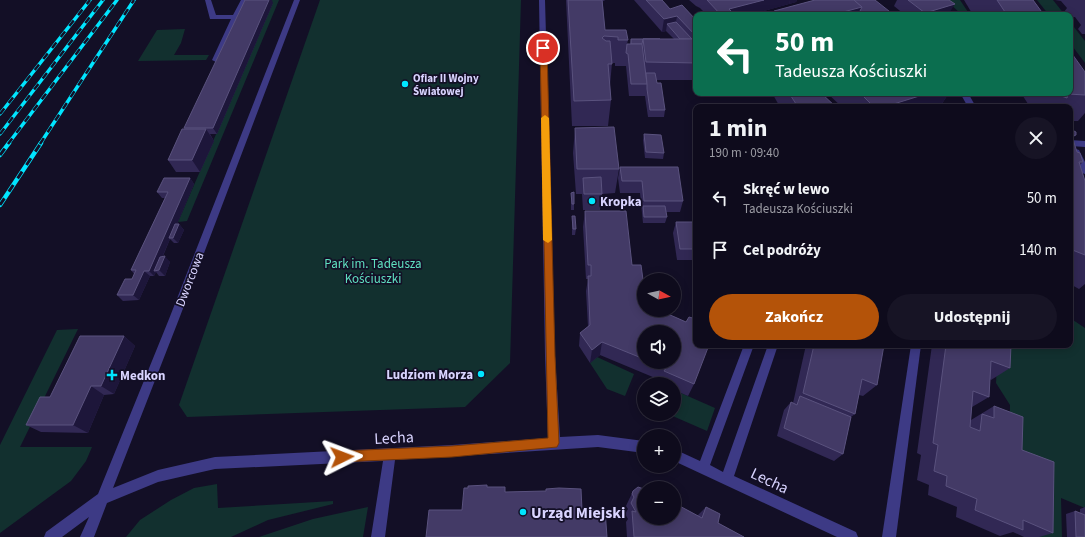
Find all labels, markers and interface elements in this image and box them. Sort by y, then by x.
text: 50 m [775,22,834,62]
icon: left [709,28,761,80]
pin [526,31,560,65]
icon: arrive [532,37,554,59]
text: Tadeusza Kościuszki [775,59,927,84]
place label: Ofiar II Wojny Światowej [413,71,479,99]
marker: Ofiar II Wojny Światowej [400,79,410,89]
text: 1 min [709,111,767,146]
button: close [1015,117,1057,159]
text: 190 m · 09:40 [709,144,779,162]
text: Skręć w lewo [743,179,830,200]
icon: left [709,187,731,209]
text: 50 m [1027,188,1057,209]
place label: Kropka [600,193,642,211]
marker: Kropka [587,196,597,206]
text: Tadeusza Kościuszki [743,200,853,218]
icon: arrive [709,239,731,261]
text: Cel podróży [743,240,821,261]
text: 140 m [1019,240,1057,261]
street label: Dworcowa [171,249,209,309]
park label: Park im. Tadeusza Kościuszki [324,255,422,288]
north arrow [637,273,681,317]
map controls [637,273,681,525]
button: Zakończ [709,294,879,340]
button: Udostępnij [887,294,1057,340]
button: sound [637,325,681,369]
place label: Ludziom Morza [386,366,473,384]
place label: Medkon [120,367,166,385]
marker: Ludziom Morza [476,369,486,379]
marker: Medkon [107,370,117,380]
button: layers [637,377,681,421]
street label: Lecha [374,426,414,450]
button: + [637,429,681,473]
position arrow [321,436,363,478]
street label: Lecha [747,463,792,499]
button: − [637,481,681,525]
place label: Urząd Miejski [531,502,625,524]
marker: Urząd Miejski [518,507,528,517]

